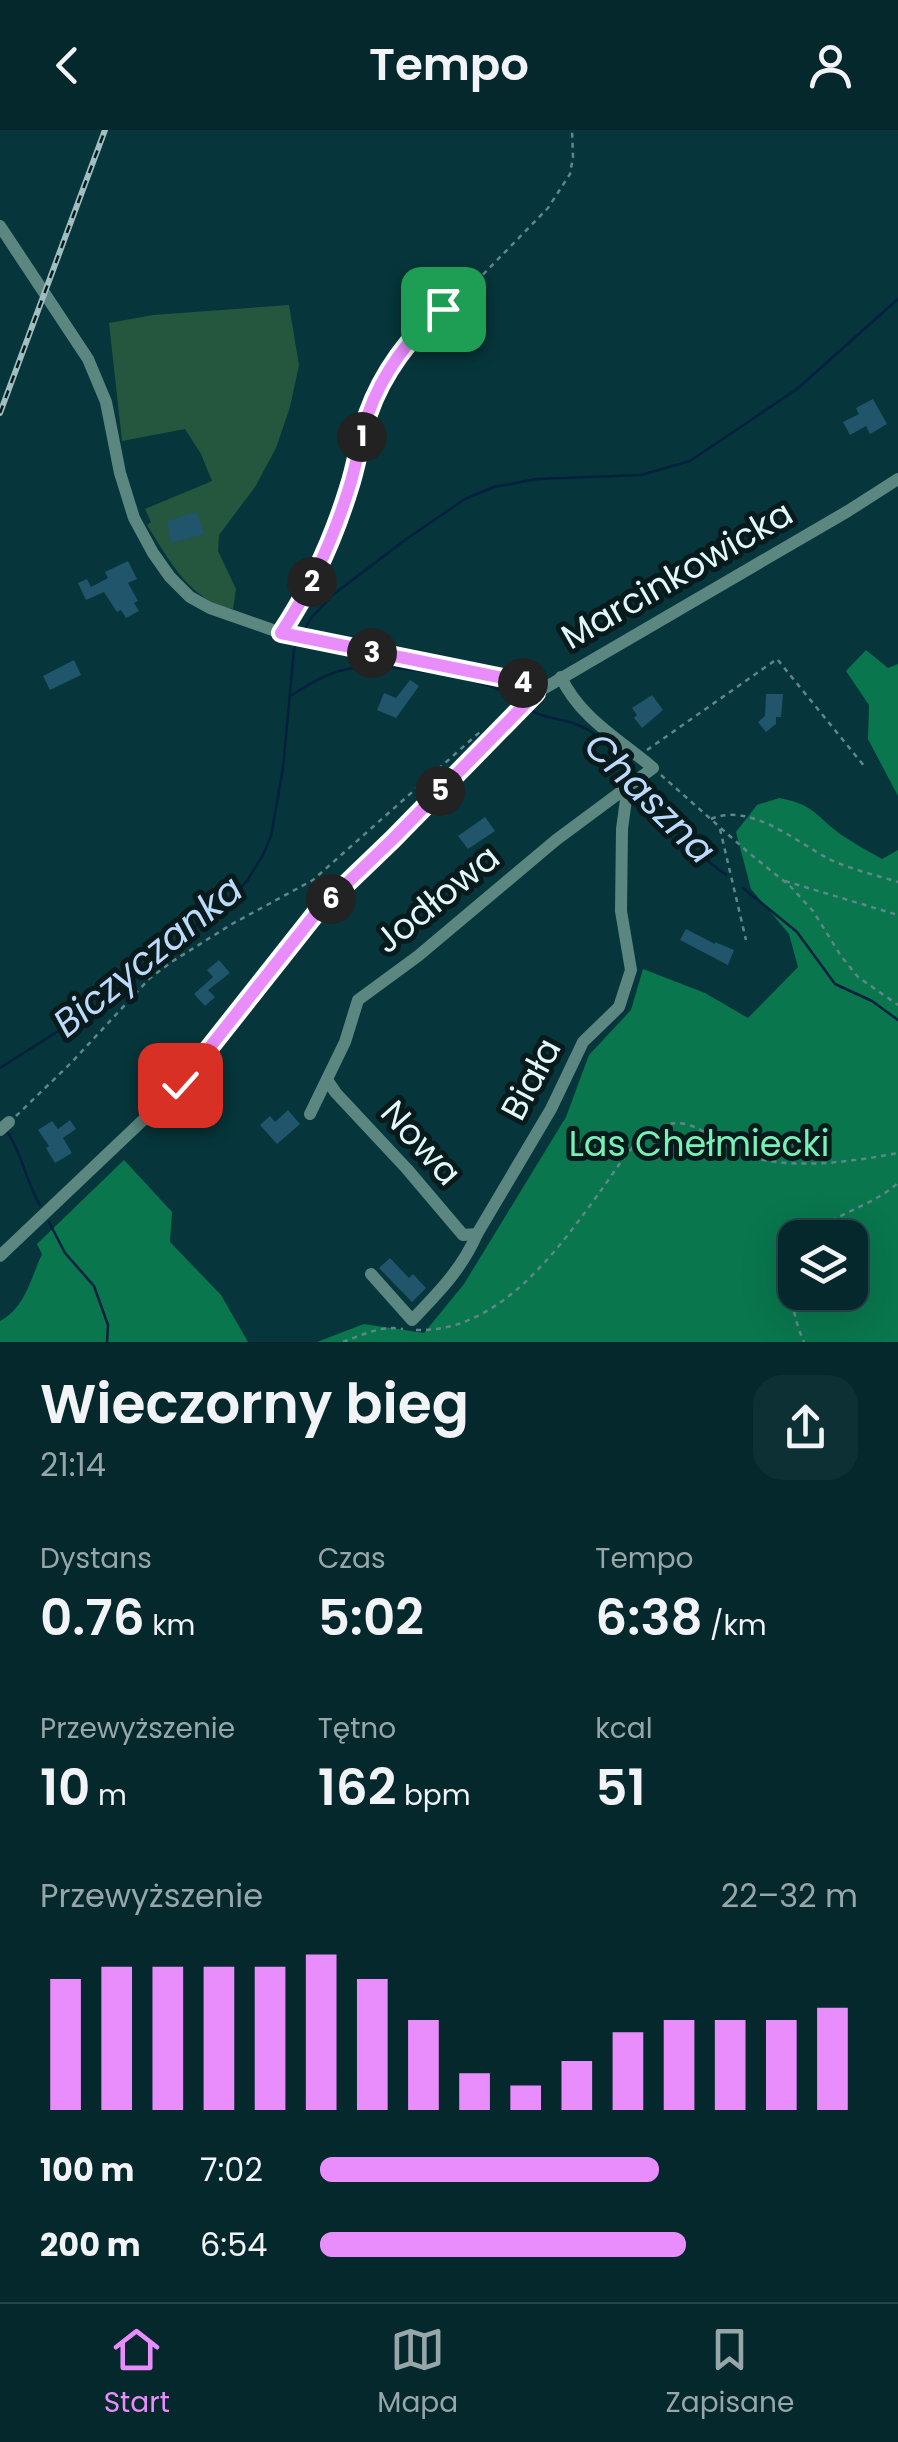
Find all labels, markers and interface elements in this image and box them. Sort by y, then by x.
text: Tempo [369,33,529,96]
icon: back [40,38,95,93]
icon: person [803,38,858,93]
pin [401,267,486,352]
icon: arrive [416,282,471,337]
pin: 1 [337,412,387,462]
text: 1 [357,417,367,456]
street label: Marcinkowicka [552,488,801,661]
pin: 2 [287,557,337,607]
text: 2 [304,562,320,601]
pin: 3 [347,628,397,678]
text: 3 [364,633,380,672]
pin: 4 [498,658,548,708]
text: 4 [514,663,532,702]
water label: Chaszna [573,720,728,875]
pin: 5 [415,766,465,816]
text: 5 [431,771,449,810]
street label: Jodłowa [364,833,510,964]
water label: Biczyczanka [42,863,254,1049]
pin: 6 [306,874,356,924]
text: 6 [322,879,340,918]
street label: Biała [489,1029,572,1128]
pin [138,1043,223,1128]
icon: check [153,1058,208,1113]
street label: Nowa [370,1089,473,1196]
park label: Las Chełmiecki [569,1119,829,1168]
map controls [778,1220,868,1310]
button: layers [778,1220,868,1310]
text: Wieczorny bieg [40,1365,469,1442]
button: share [753,1375,858,1480]
text: 21:14 [40,1442,106,1487]
text: Dystans [40,1539,152,1578]
text: Czas [318,1539,386,1578]
text: Tempo [595,1539,694,1578]
text: 0.76 [40,1582,145,1653]
text: 5:02 [318,1582,424,1653]
text: 6:38 [595,1582,703,1653]
text: km [145,1606,195,1645]
text: /km [703,1606,767,1645]
text: Przewyższenie [40,1709,235,1748]
text: Tętno [318,1709,396,1748]
text: kcal [595,1709,653,1748]
text: 10 [40,1752,90,1823]
text: 162 [318,1752,396,1823]
text: 51 [595,1752,646,1823]
text: m [90,1776,127,1815]
text: bpm [396,1776,471,1815]
text: Przewyższenie [40,1873,263,1918]
text: 22–32 m [721,1873,858,1918]
text: 100 m [40,2147,134,2192]
text: 7:02 [200,2147,263,2192]
text: 200 m [40,2222,141,2267]
text: 6:54 [200,2222,267,2267]
tab: Start [104,2322,170,2424]
tab: Mapa [377,2322,458,2424]
tab: Zapisane [666,2322,794,2424]

